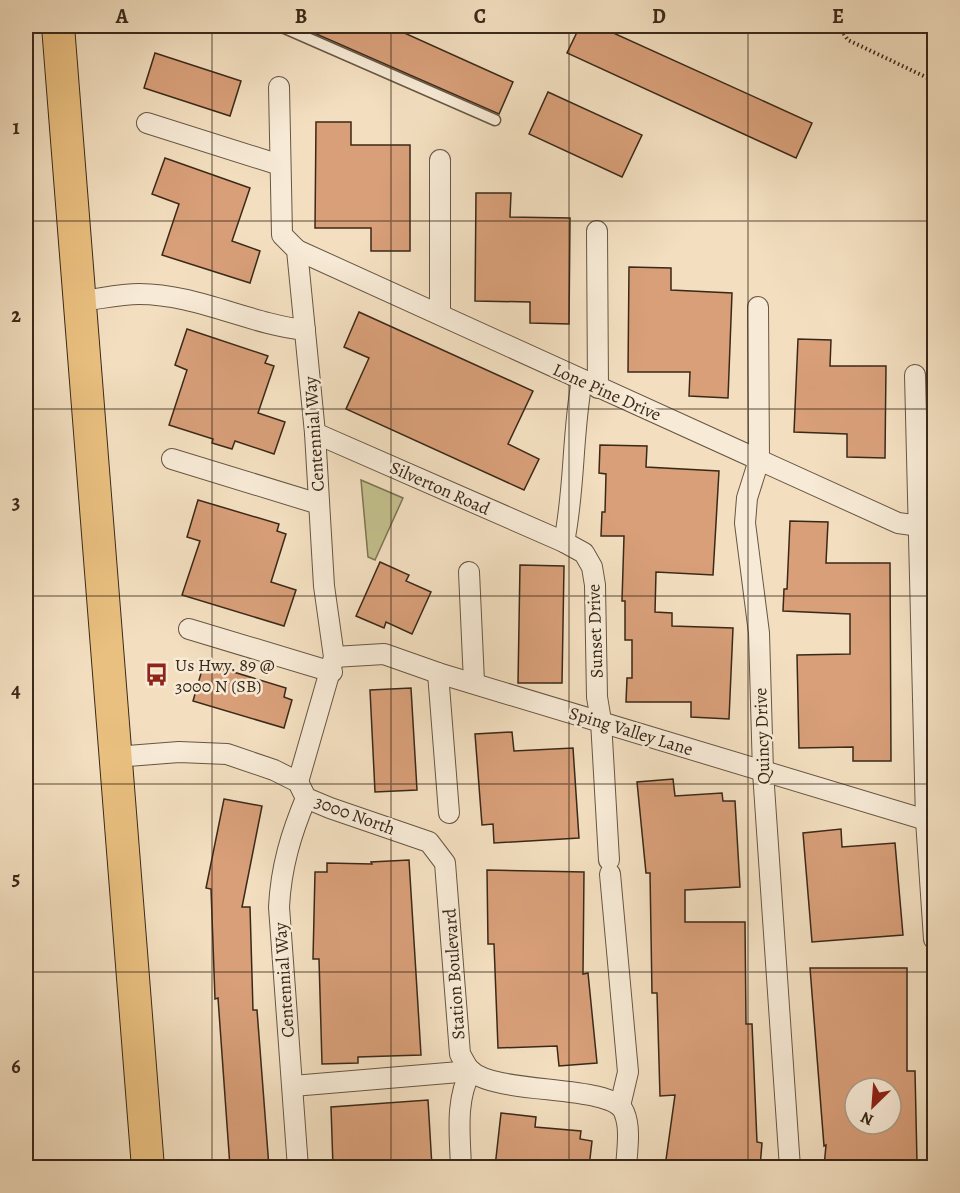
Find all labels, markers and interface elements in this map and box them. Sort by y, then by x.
text: A [115,3,129,30]
text: B [295,3,307,30]
text: C [474,3,486,30]
text: D [652,3,666,30]
text: E [832,3,844,30]
text: 1 [12,114,20,141]
text: 2 [11,302,21,329]
street label: Lone Pine Drive [549,357,665,427]
street label: Centennial Way [298,375,330,492]
street label: Silverton Road [386,455,494,521]
text: 3 [12,489,20,516]
street label: Sunset Drive [581,583,609,679]
place label: Us Hwy. 89 @ 3000 N (SB) [175,653,275,698]
bus stop icon: Us Hwy. 89 @ 3000 N (SB) [144,662,170,688]
text: 4 [11,677,21,704]
street label: Quincy Drive [748,687,776,785]
street label: Sping Valley Lane [566,701,696,761]
street label: 3000 North [312,789,399,841]
text: 5 [12,865,20,892]
street label: Station Boulevard [437,907,471,1040]
street label: Centennial Way [268,921,300,1038]
text: 6 [11,1053,21,1080]
north arrow [843,1076,903,1136]
text: N [857,1106,877,1131]

